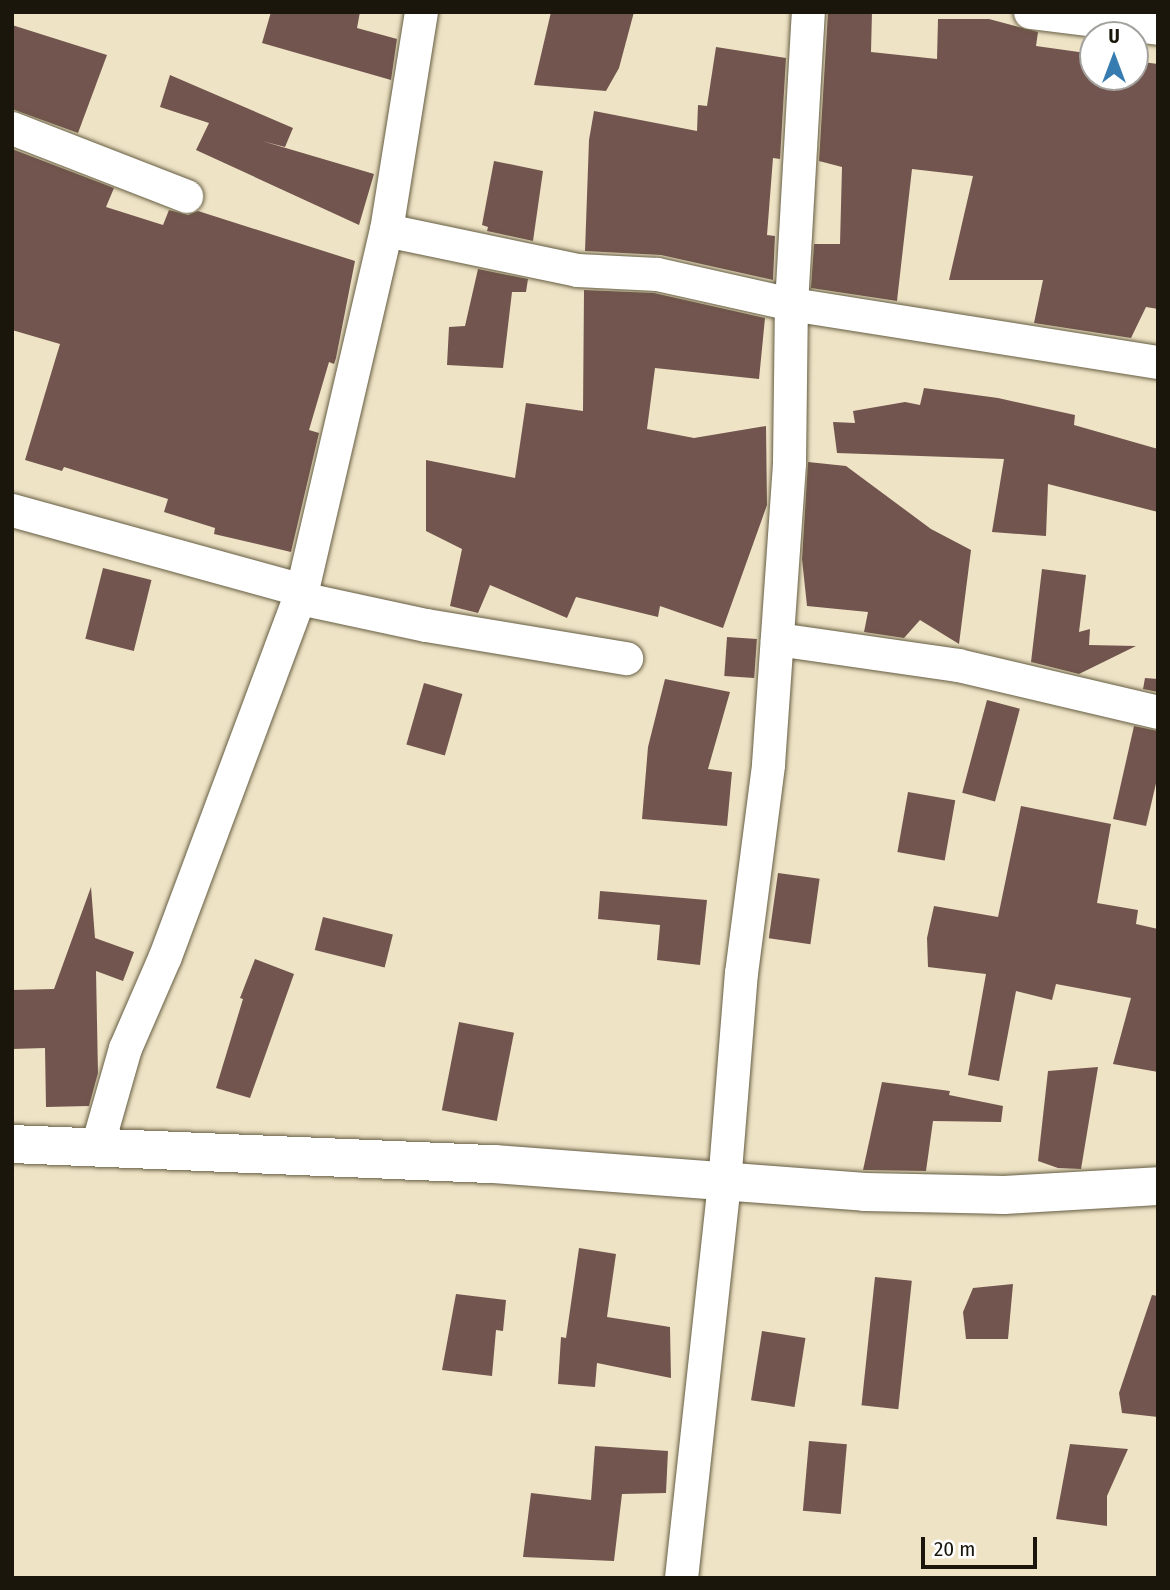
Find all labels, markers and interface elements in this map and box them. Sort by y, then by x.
north arrow [1079,21,1149,91]
text: U [1108,25,1120,48]
scale bar [925,1524,1040,1568]
text: 20 m [934,1536,975,1562]

